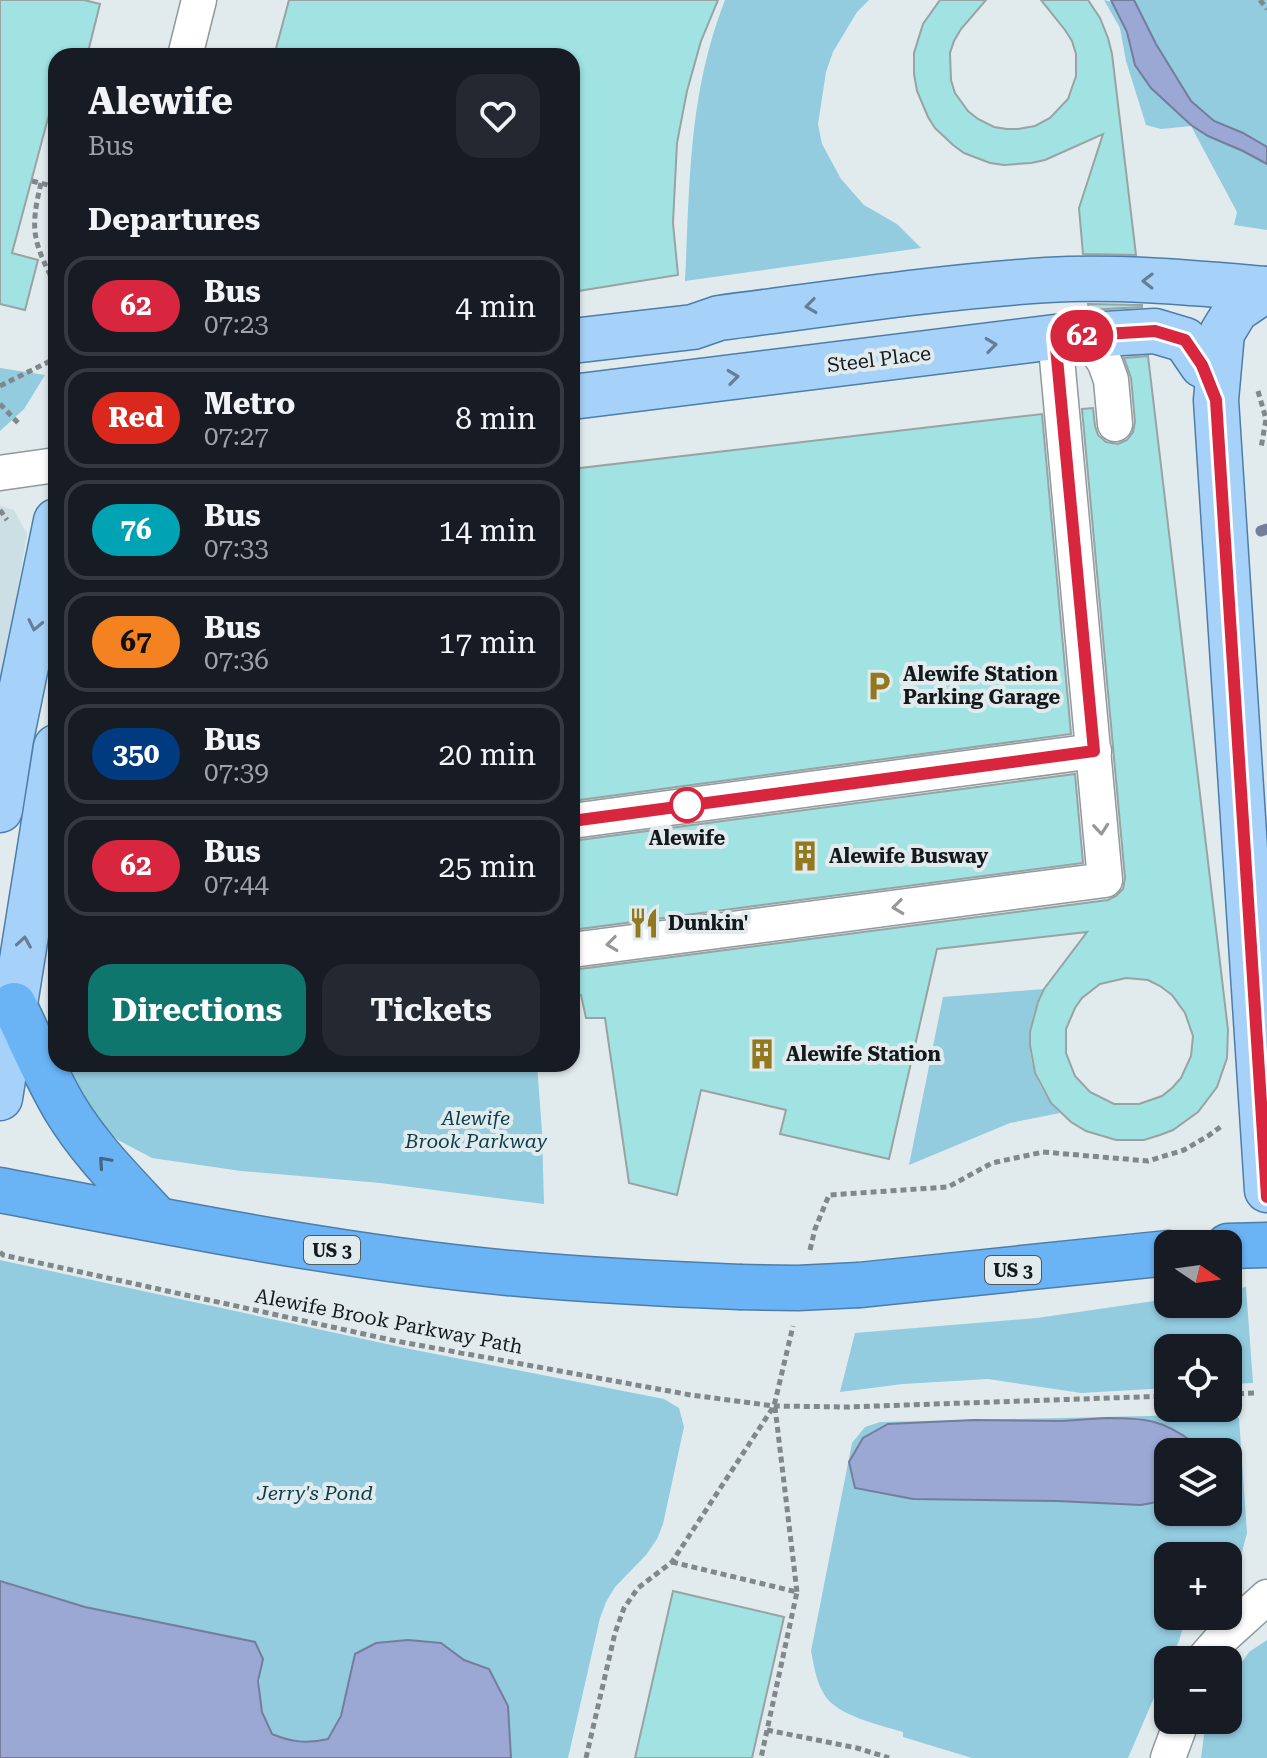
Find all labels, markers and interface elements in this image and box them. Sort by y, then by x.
button: heart [456,74,540,158]
text: Alewife [88,79,233,123]
text: Bus [88,131,134,161]
text: Departures [88,202,260,237]
one-way arrow [1141,272,1154,289]
text: Bus [204,274,261,309]
text: 62 [120,289,152,322]
text: 4 min [455,289,536,324]
one-way arrow [804,297,818,314]
text: 07:23 [204,309,269,339]
line badge: 62 [1046,310,1118,362]
text: 62 [1066,319,1098,352]
one-way arrow [985,336,998,353]
street label: Steel Place [826,341,932,377]
one-way arrow [727,368,740,385]
text: Metro [204,386,295,421]
text: Red [108,401,164,434]
text: 8 min [455,401,536,436]
text: 07:27 [204,421,269,451]
text: Bus [204,498,261,533]
text: 76 [120,513,152,546]
text: 14 min [439,513,536,548]
text: 07:33 [204,533,269,563]
text: Bus [204,610,261,645]
one-way arrow [27,617,44,631]
text: 67 [120,625,152,658]
text: 17 min [439,625,536,660]
text: 07:36 [204,645,269,675]
place label: Alewife Station Parking Garage [903,662,1061,709]
parking icon: Alewife Station Parking Garage [862,669,896,703]
text: Bus [204,722,261,757]
text: 350 [112,737,160,770]
text: 20 min [439,737,536,772]
text: 07:39 [204,757,269,787]
marker: Alewife [670,788,704,822]
one-way arrow [1092,823,1109,836]
place label: Alewife [649,826,725,850]
text: Bus [204,834,261,869]
building icon: Alewife Busway [788,839,822,873]
place label: Alewife Busway [829,844,988,868]
text: 62 [120,849,152,882]
text: 25 min [439,849,536,884]
text: 07:44 [204,869,269,899]
one-way arrow [891,898,905,915]
restaurant icon: Dunkin' [627,906,661,940]
place label: Dunkin' [668,911,748,935]
one-way arrow [14,935,31,948]
one-way arrow [606,936,619,953]
button: Directions [88,964,306,1056]
button: Tickets [322,964,540,1056]
building icon: Alewife Station [745,1037,779,1071]
place label: Alewife Station [786,1042,941,1066]
park label: Alewife Brook Parkway [404,1106,548,1153]
one-way arrow [100,1156,114,1171]
north arrow [1154,1230,1242,1318]
map controls [1154,1230,1242,1734]
road number: US 3 [304,1236,360,1264]
road number: US 3 [985,1256,1041,1284]
street label: Alewife Brook Parkway Path [253,1283,525,1359]
button: locate [1154,1334,1242,1422]
button: layers [1154,1438,1242,1526]
park label: Jerry's Pond [256,1481,373,1505]
button: + [1154,1542,1242,1630]
button: − [1154,1646,1242,1734]

